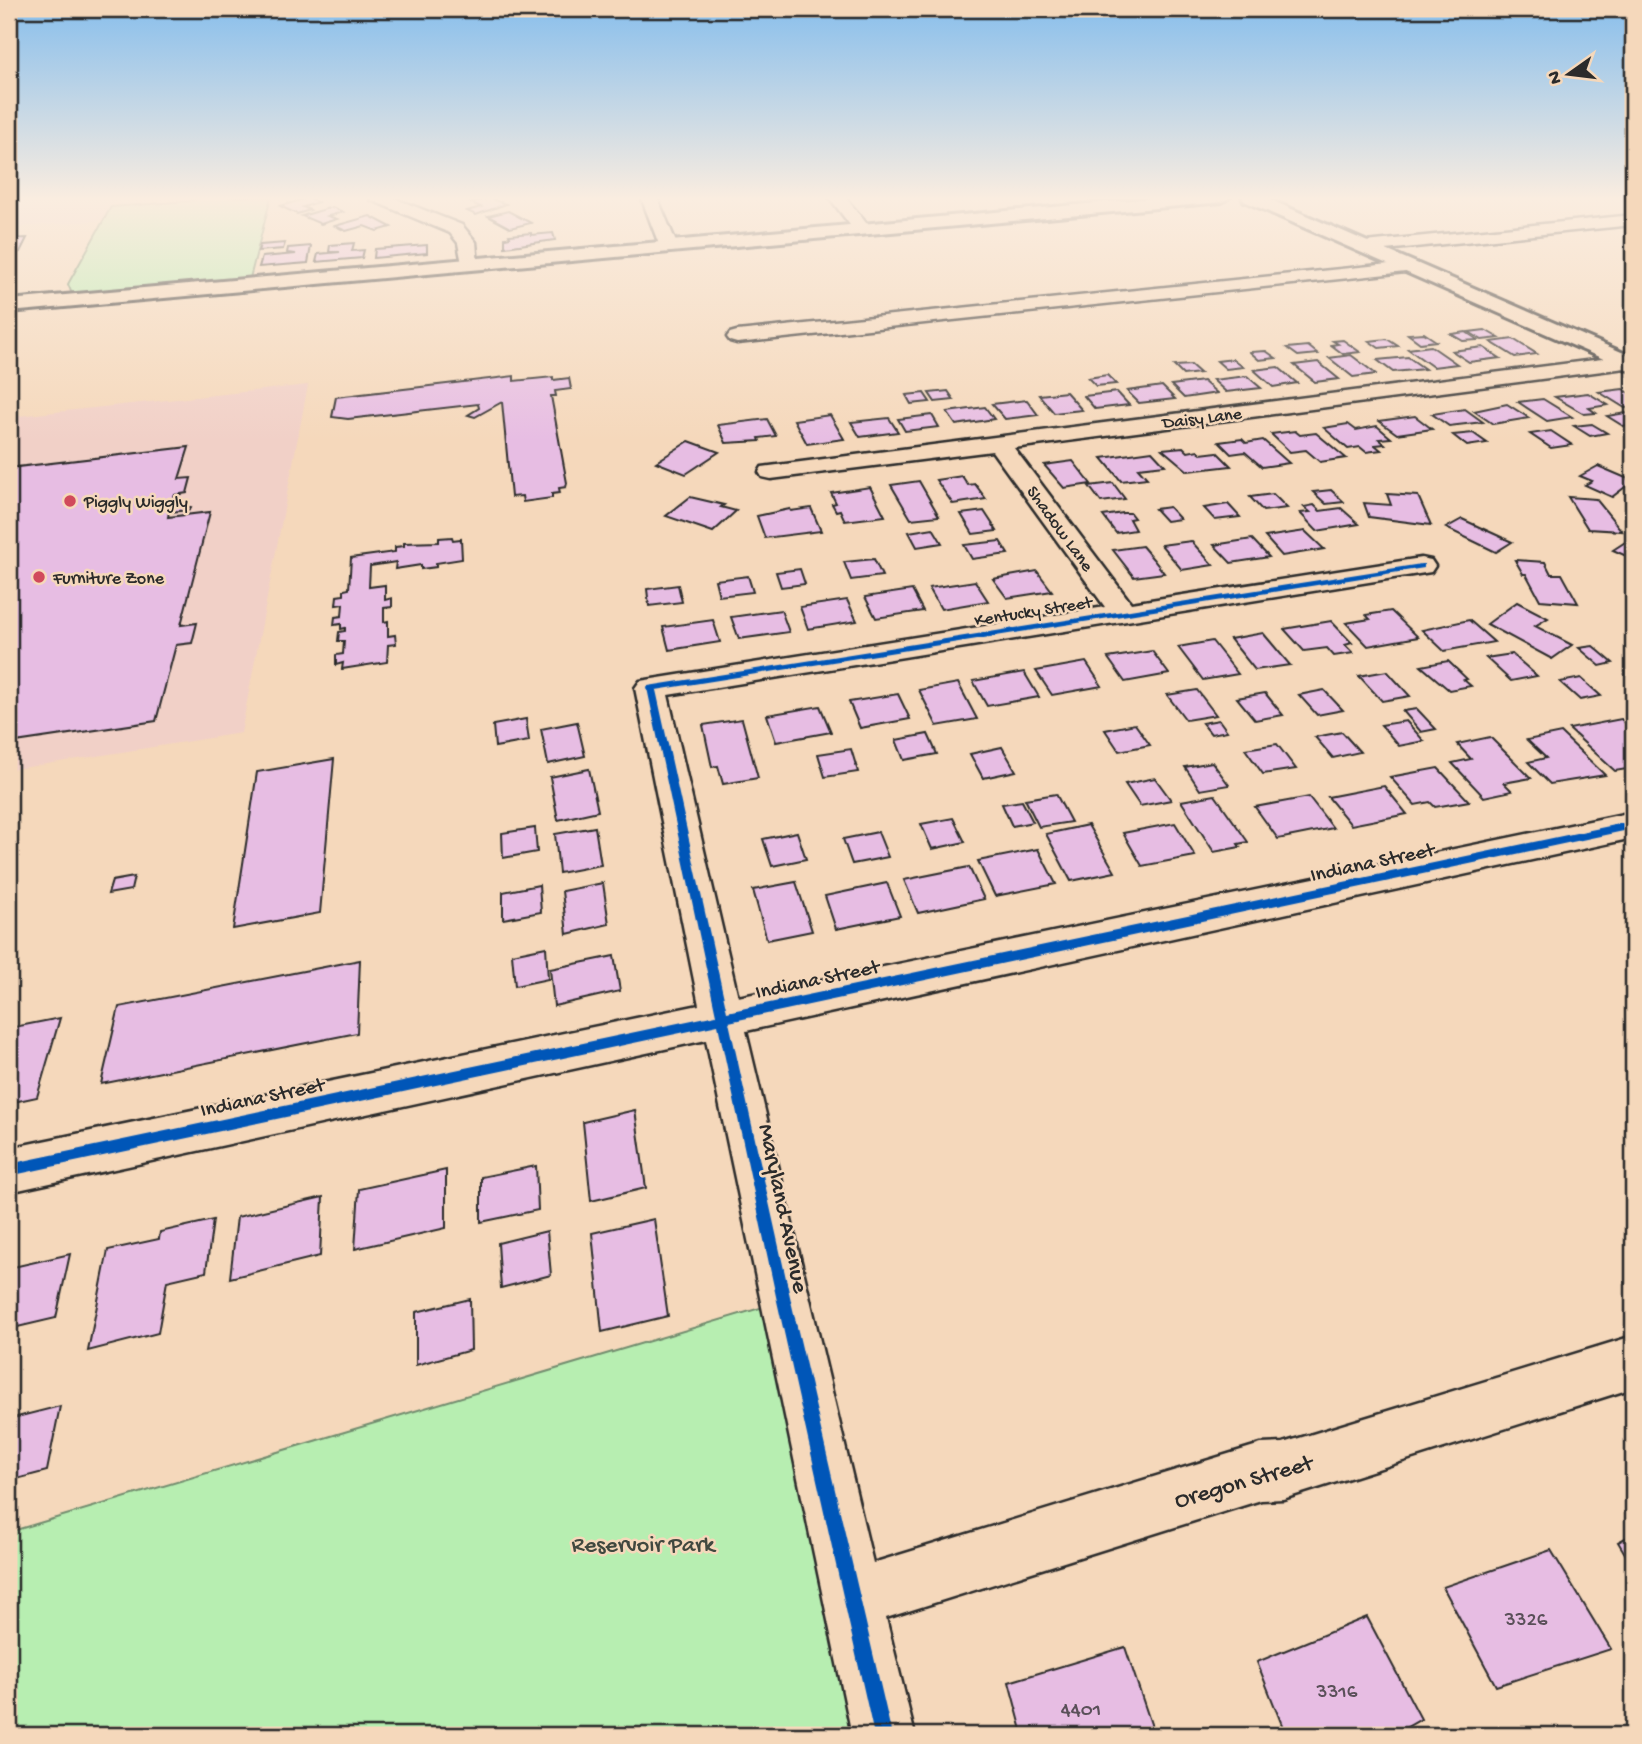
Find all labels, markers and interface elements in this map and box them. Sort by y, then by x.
north arrow [1534,38,1604,108]
text: N [1543,68,1569,86]
street label: Daisy Lane [1160,404,1244,435]
street label: Shadow Lane [1021,483,1097,577]
marker: Piggly Wiggly [62,493,78,509]
place label: Piggly Wiggly [83,493,188,514]
marker: Furniture Zone [31,569,47,585]
place label: Furniture Zone [52,569,165,590]
street label: Kentucky Street [973,593,1095,632]
street label: Indiana Street [1308,839,1439,890]
street label: Indiana Street [753,956,884,1007]
street label: Indiana Street [198,1074,329,1125]
street label: Maryland Avenue [749,1121,814,1297]
street label: Oregon Street [1171,1449,1319,1517]
park label: Reservoir Park [572,1532,717,1561]
house number: 3326 [1504,1609,1548,1634]
house number: 3316 [1316,1681,1358,1706]
house number: 4401 [1061,1699,1101,1724]

